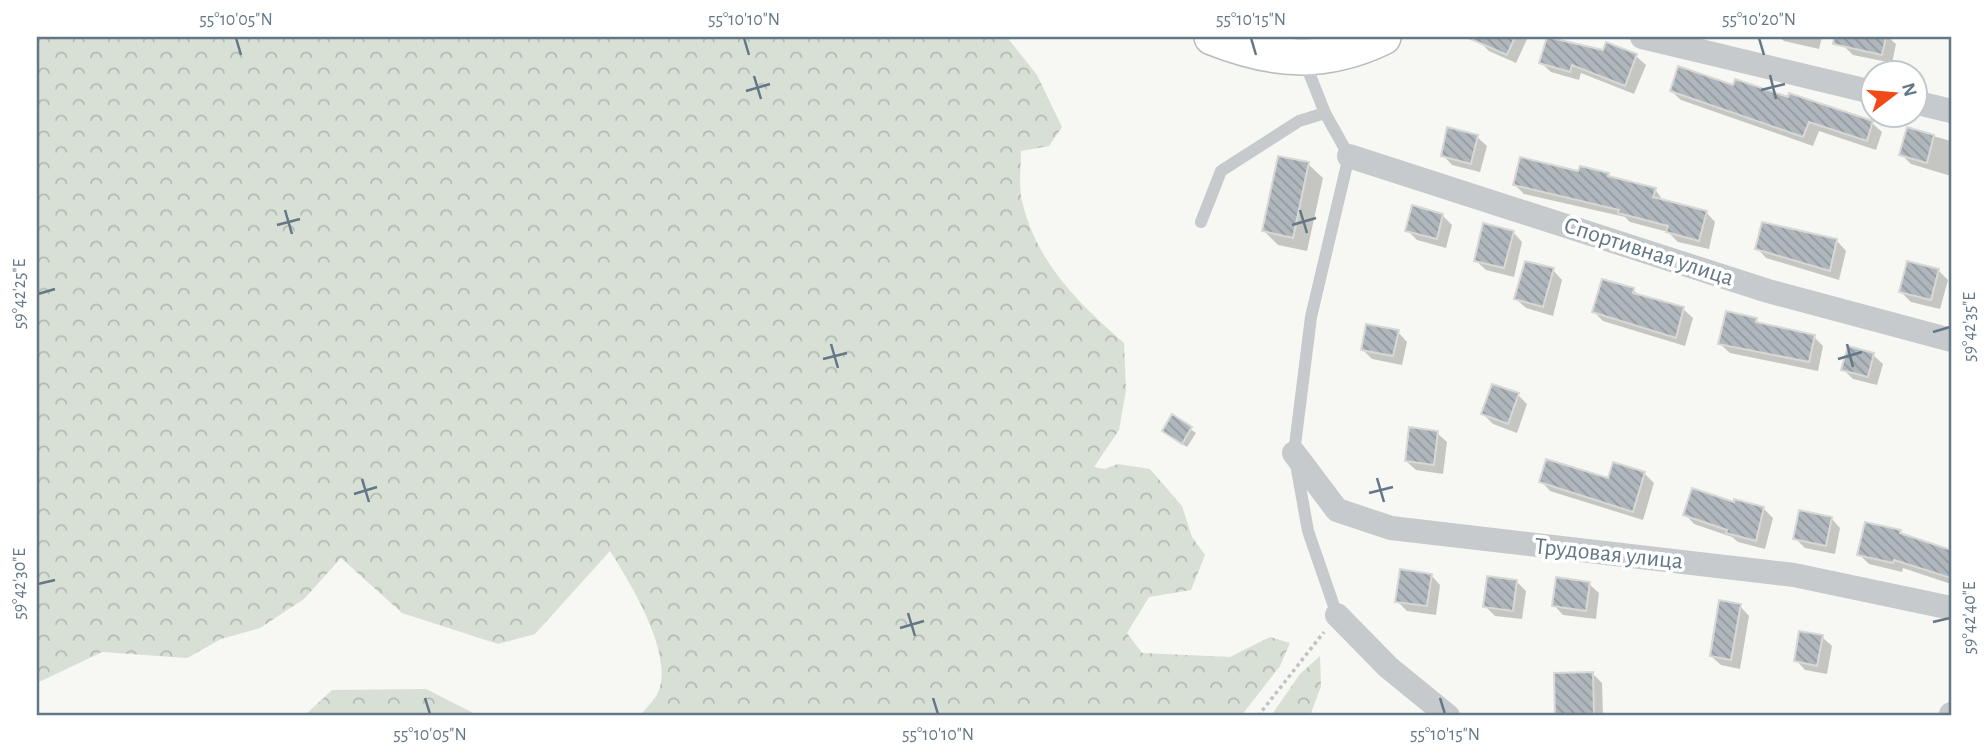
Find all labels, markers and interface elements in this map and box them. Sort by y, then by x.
text: 55°10'05"N [199,11,273,29]
text: 55°10'10"N [708,11,780,29]
text: 55°10'15"N [1216,11,1286,29]
text: 55°10'20"N [1722,11,1796,29]
north arrow [1858,60,1928,130]
text: N [1898,81,1920,99]
street label: Спортивная улица [1561,213,1737,291]
text: 59°42'25"E [11,258,29,329]
text: 59°42'35"E [1961,292,1979,362]
street label: Трудовая улица [1534,534,1684,574]
text: 59°42'30"E [11,548,29,620]
text: 59°42'40"E [1961,581,1979,654]
text: 55°10'05"N [393,726,467,744]
text: 55°10'10"N [902,726,974,744]
text: 55°10'15"N [1410,726,1480,744]

